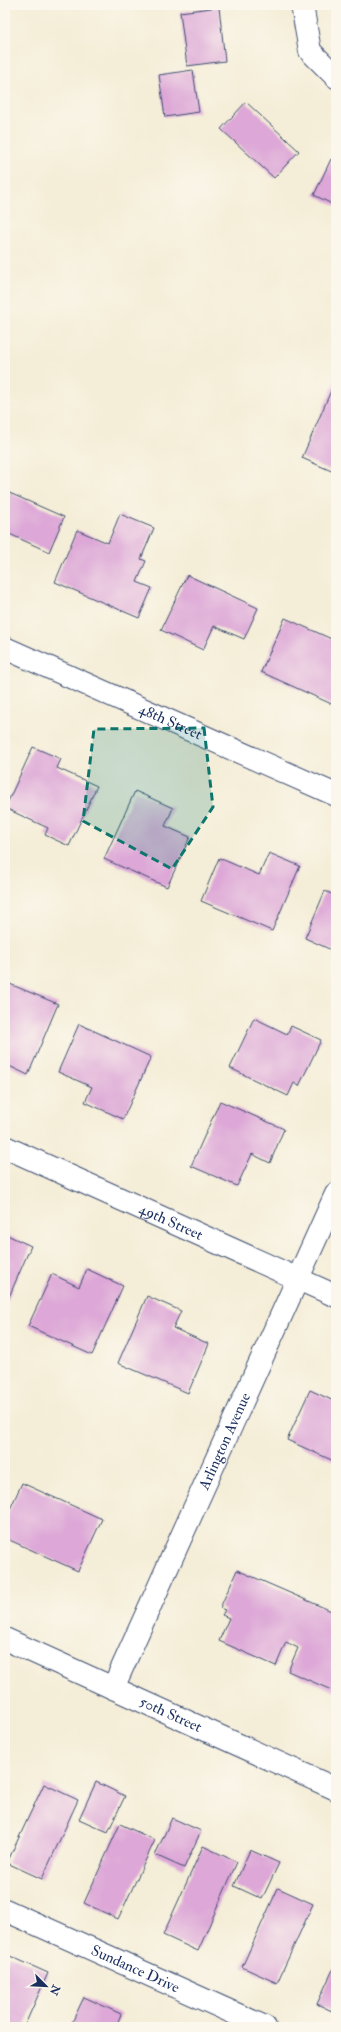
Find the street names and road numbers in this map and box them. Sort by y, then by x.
street label: 48th Street [136,700,205,744]
street label: 49th Street [136,1200,206,1245]
street label: Arlington Avenue [194,1390,255,1494]
street label: 50th Street [136,1692,205,1737]
street label: Sundance Drive [88,1941,182,1997]

